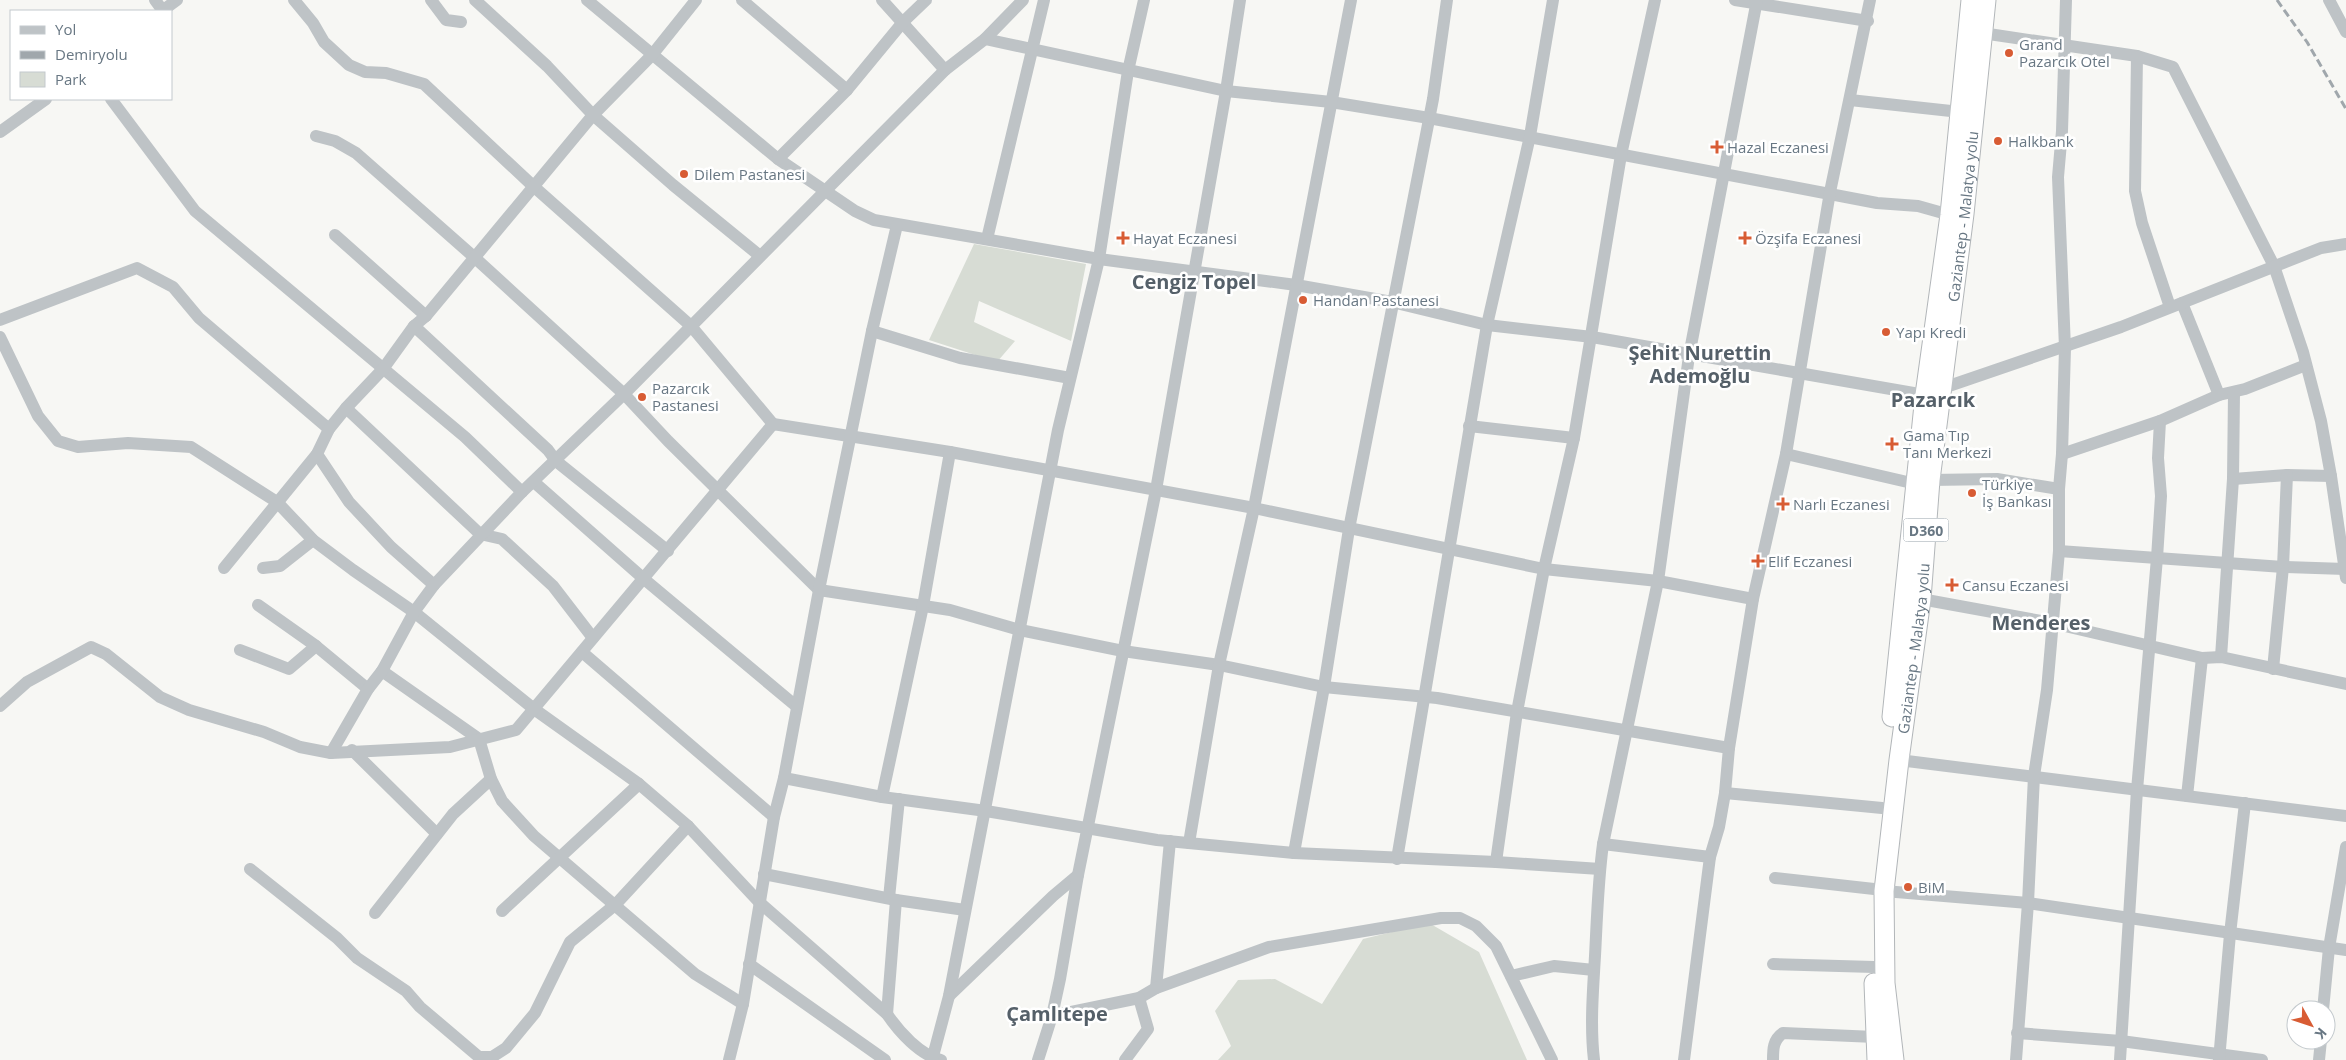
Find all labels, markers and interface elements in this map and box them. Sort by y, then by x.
legend [10,10,172,100]
text: Yol [55,19,76,39]
place label: Grand Pazarcık Otel [2019,34,2110,71]
text: Demiryolu [55,44,128,64]
marker: Grand Pazarcık Otel [2003,47,2015,59]
text: Park [55,69,86,89]
street label: Gaziantep - Malatya yolu [1943,130,1982,303]
place label: Halkbank [2008,131,2074,151]
marker: Halkbank [1992,135,2004,147]
place label: Hazal Eczanesi [1727,137,1829,157]
marker: Hazal Eczanesi [1711,141,1723,153]
place label: Dilem Pastanesi [694,164,805,184]
marker: Dilem Pastanesi [678,168,690,180]
place label: Hayat Eczanesi [1133,228,1237,248]
place label: Özşifa Eczanesi [1755,228,1861,248]
marker: Hayat Eczanesi [1117,232,1129,244]
marker: Özşifa Eczanesi [1739,232,1751,244]
district label: Cengiz Topel [1132,268,1256,295]
place label: Handan Pastanesi [1313,290,1439,310]
marker: Handan Pastanesi [1297,294,1309,306]
place label: Yapı Kredi [1896,322,1966,342]
marker: Yapı Kredi [1880,326,1892,338]
district label: Şehit Nurettin Ademoğlu [1629,339,1771,389]
place label: Pazarcık Pastanesi [652,378,719,415]
district label: Pazarcık [1891,386,1976,413]
marker: Pazarcık Pastanesi [636,391,648,403]
place label: Gama Tıp Tanı Merkezi [1903,425,1992,462]
marker: Gama Tıp Tanı Merkezi [1885,437,1899,451]
place label: Türkiye İş Bankası [1982,474,2052,511]
marker: Türkiye İş Bankası [1966,487,1978,499]
place label: Narlı Eczanesi [1793,494,1890,514]
marker: Narlı Eczanesi [1777,498,1789,510]
road number: D360 [1904,518,1948,542]
place label: Elif Eczanesi [1768,551,1852,571]
marker: Elif Eczanesi [1752,555,1764,567]
street label: Gaziantep - Malatya yolu [1893,562,1934,735]
place label: Cansu Eczanesi [1962,575,2069,595]
marker: Cansu Eczanesi [1946,579,1958,591]
district label: Menderes [1991,609,2091,636]
place label: BiM [1918,877,1945,897]
marker: BiM [1902,881,1914,893]
district label: Çamlıtepe [1006,1000,1108,1027]
north arrow [2286,1000,2336,1050]
text: K [2311,1024,2332,1044]

